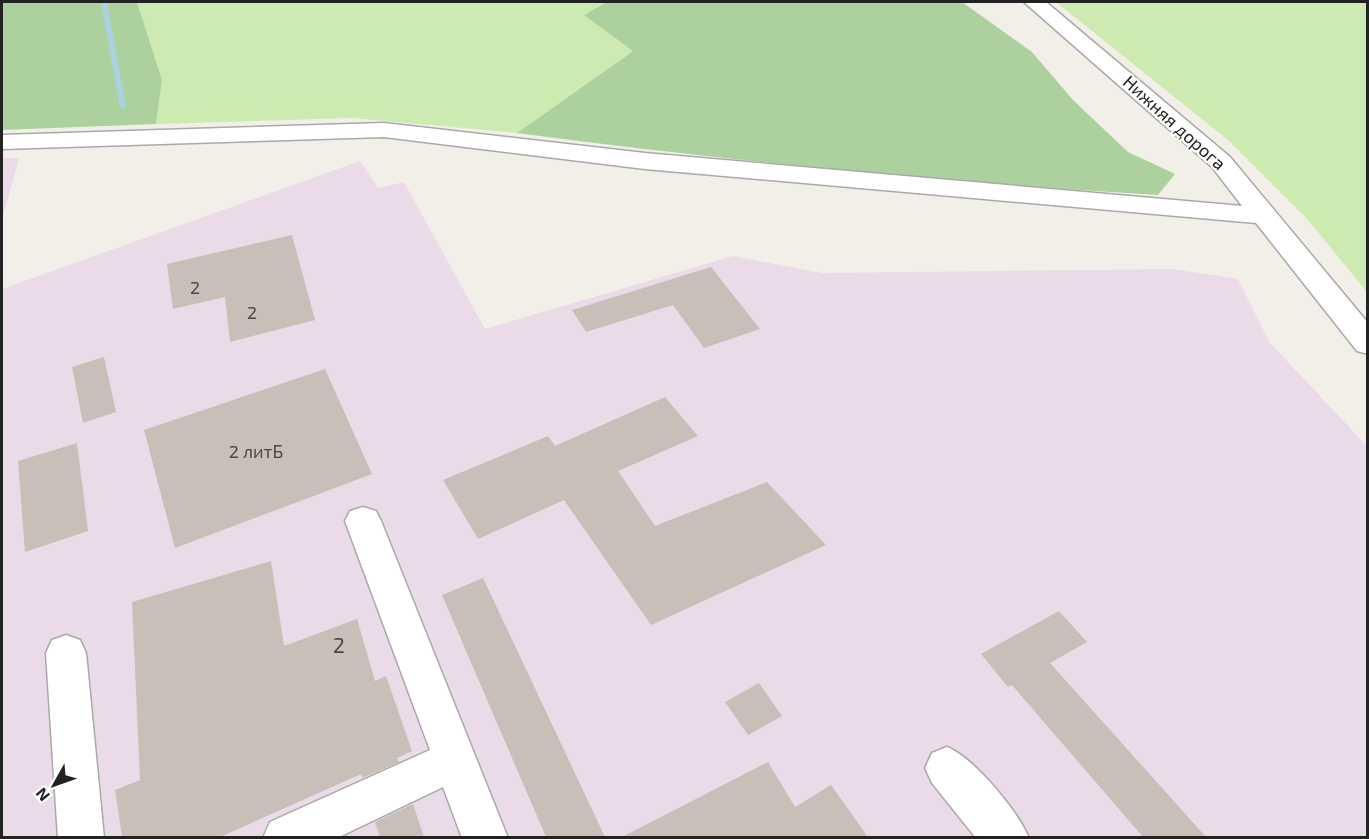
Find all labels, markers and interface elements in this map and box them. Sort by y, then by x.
street label: Нижняя дорога [1119,70,1231,174]
house number: 2 [190,276,200,298]
house number: 2 [247,301,257,323]
house number: 2 литБ [229,440,283,462]
house number: 2 [333,632,345,657]
north arrow [24,755,84,815]
text: N [31,784,53,805]

